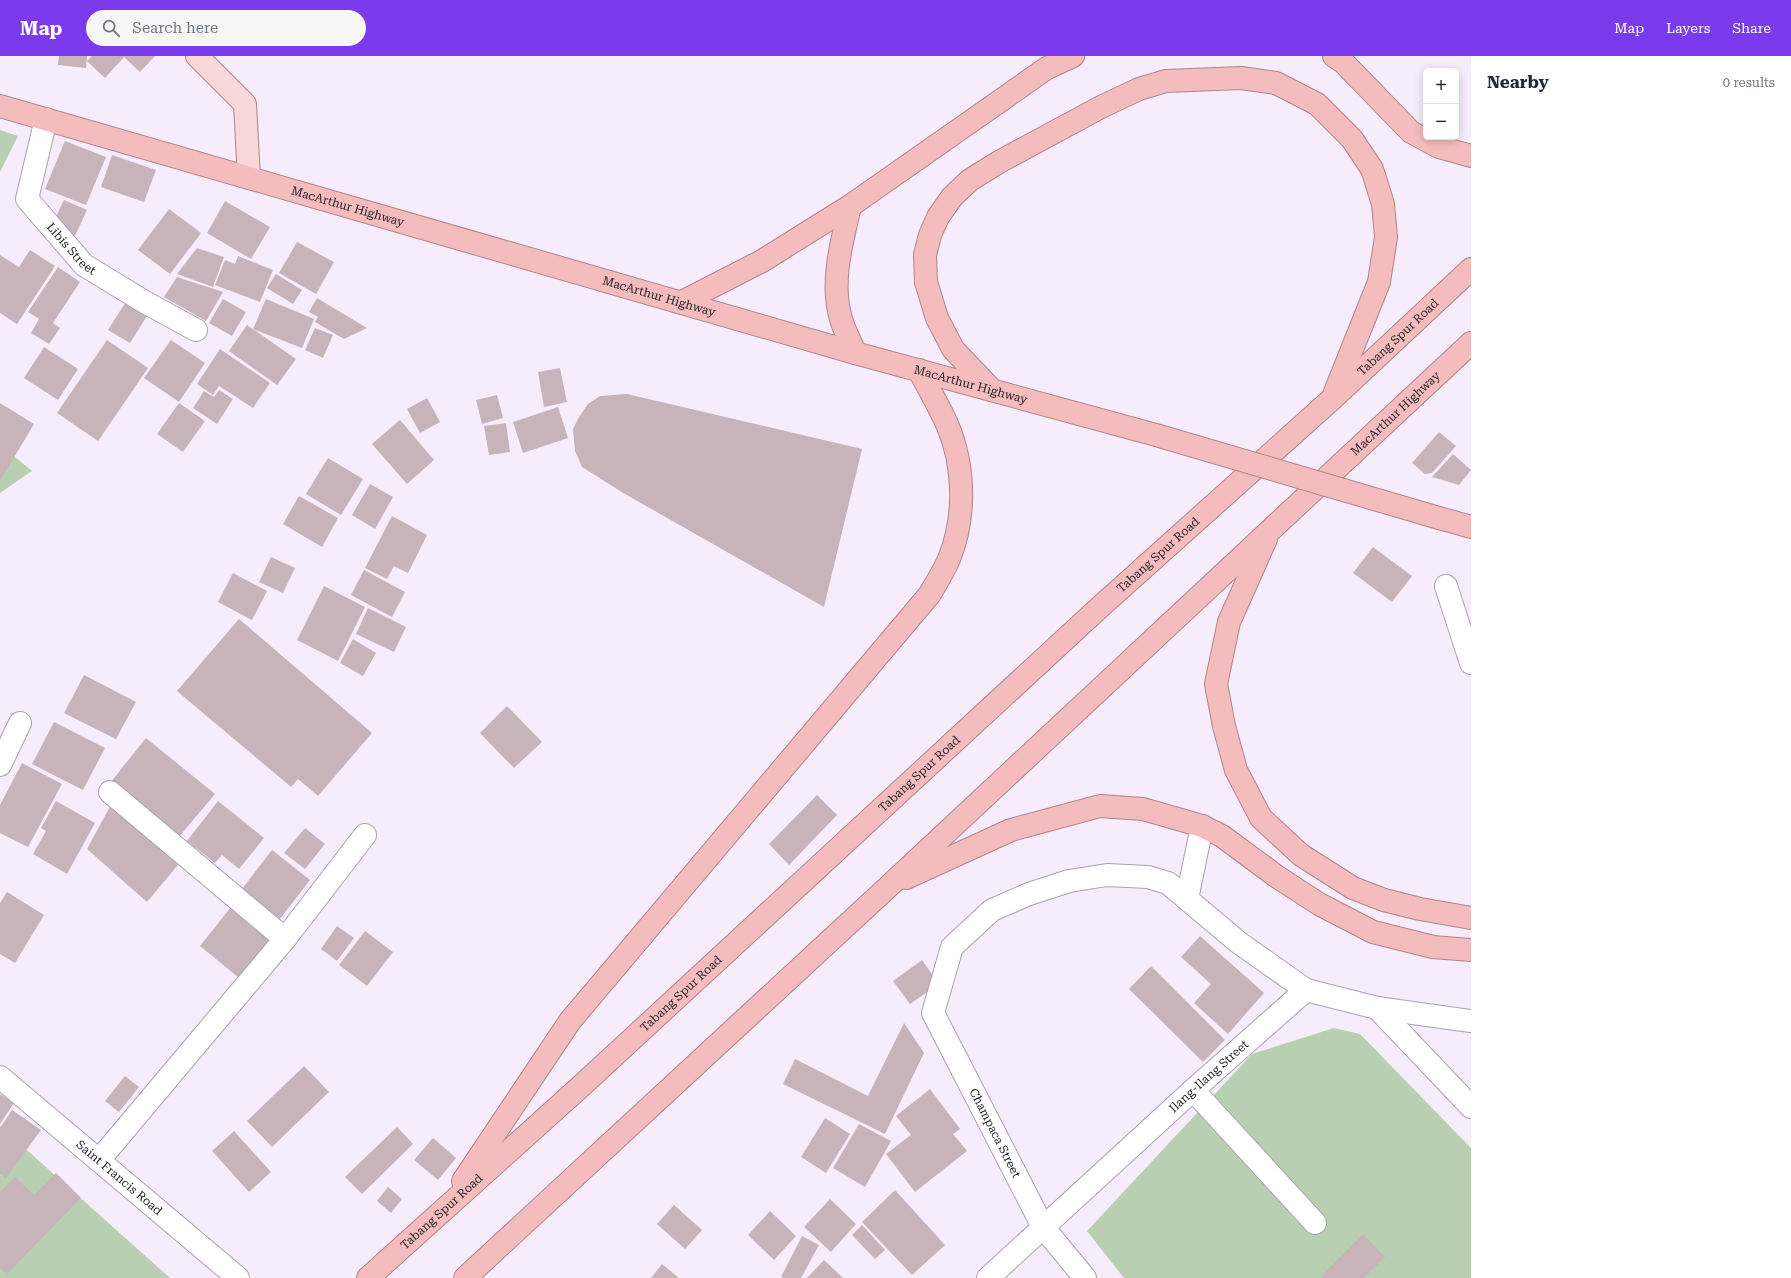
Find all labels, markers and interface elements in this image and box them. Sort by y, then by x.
search box [86,10,366,46]
text: Map [20,17,62,40]
icon: search [100,17,122,39]
text: Search here [132,19,218,37]
text: Map [1614,20,1644,36]
text: Layers [1666,20,1710,36]
text: Share [1732,20,1771,36]
map controls [1423,68,1459,140]
button: + [1423,68,1459,104]
text: Nearby [1487,72,1549,92]
text: 0 results [1723,75,1775,90]
button: − [1423,104,1459,140]
street label: MacArthur Highway [290,184,407,230]
street label: Libis Street [44,220,99,278]
street label: MacArthur Highway [601,273,718,320]
street label: Tabang Spur Road [1355,296,1442,379]
street label: MacArthur Highway [913,362,1030,407]
street label: MacArthur Highway [1348,368,1444,459]
street label: Tabang Spur Road [1114,514,1202,595]
street label: Tabang Spur Road [876,733,963,815]
street label: Tabang Spur Road [638,952,725,1035]
street label: Ilang-Ilang Street [1166,1037,1252,1115]
street label: Champaca Street [966,1086,1024,1181]
street label: Saint Francis Road [73,1137,165,1218]
street label: Tabang Spur Road [398,1171,486,1252]

